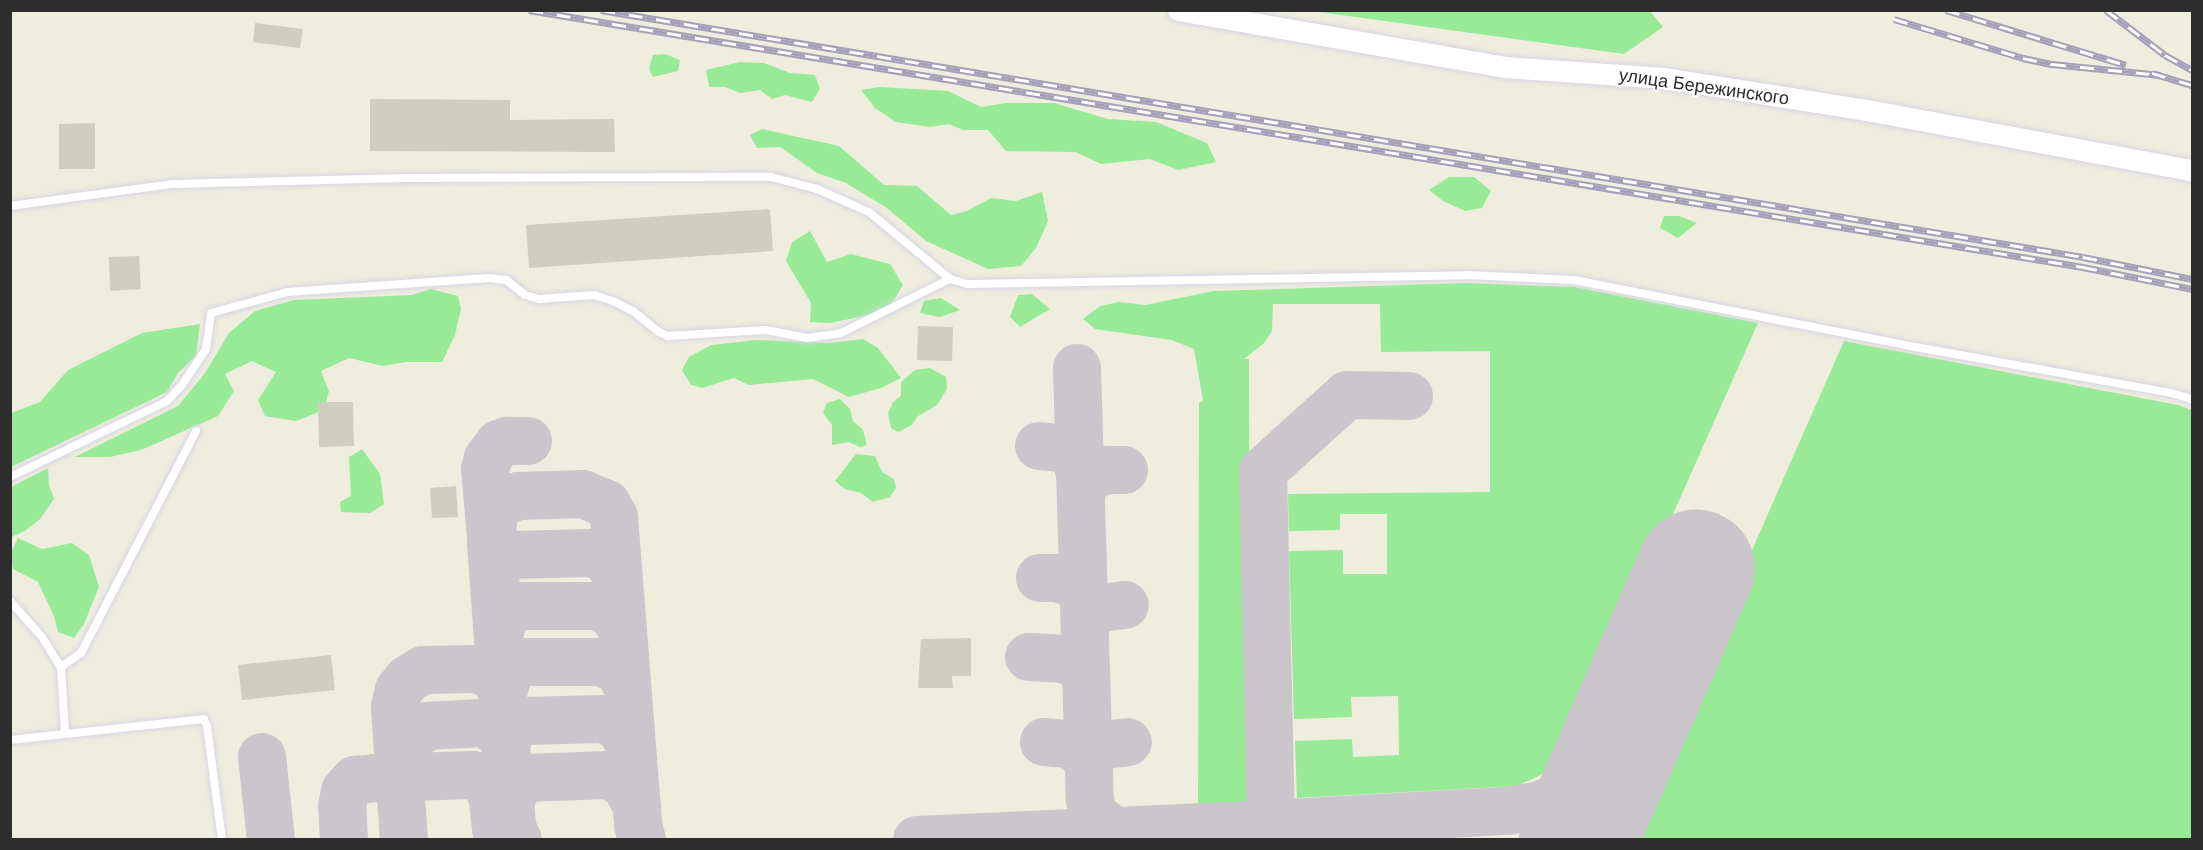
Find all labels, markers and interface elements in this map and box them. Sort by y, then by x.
street label: улица Бережинского [1618,64,1790,110]

